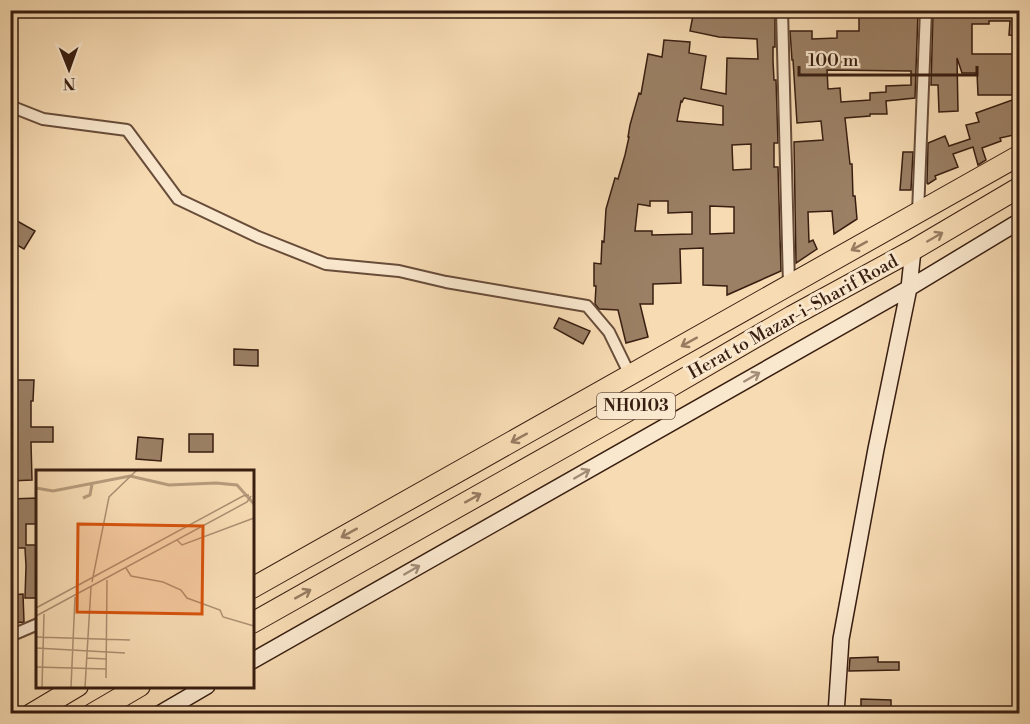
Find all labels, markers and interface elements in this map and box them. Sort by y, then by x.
north arrow [39,39,99,99]
scale bar [799,39,978,77]
text: 100 m [808,49,859,72]
text: N [62,73,76,93]
one-way arrow [926,231,943,243]
one-way arrow [851,240,868,252]
street label: Herat to Mazar-i-Sharif Road [684,249,903,384]
one-way arrow [681,336,698,348]
one-way arrow [743,371,760,383]
road number: NH0103 [597,393,675,419]
one-way arrow [511,432,528,444]
one-way arrow [573,467,590,479]
inset map [36,470,254,688]
one-way arrow [464,492,481,504]
one-way arrow [341,528,358,540]
one-way arrow [403,564,421,575]
one-way arrow [294,588,311,600]

